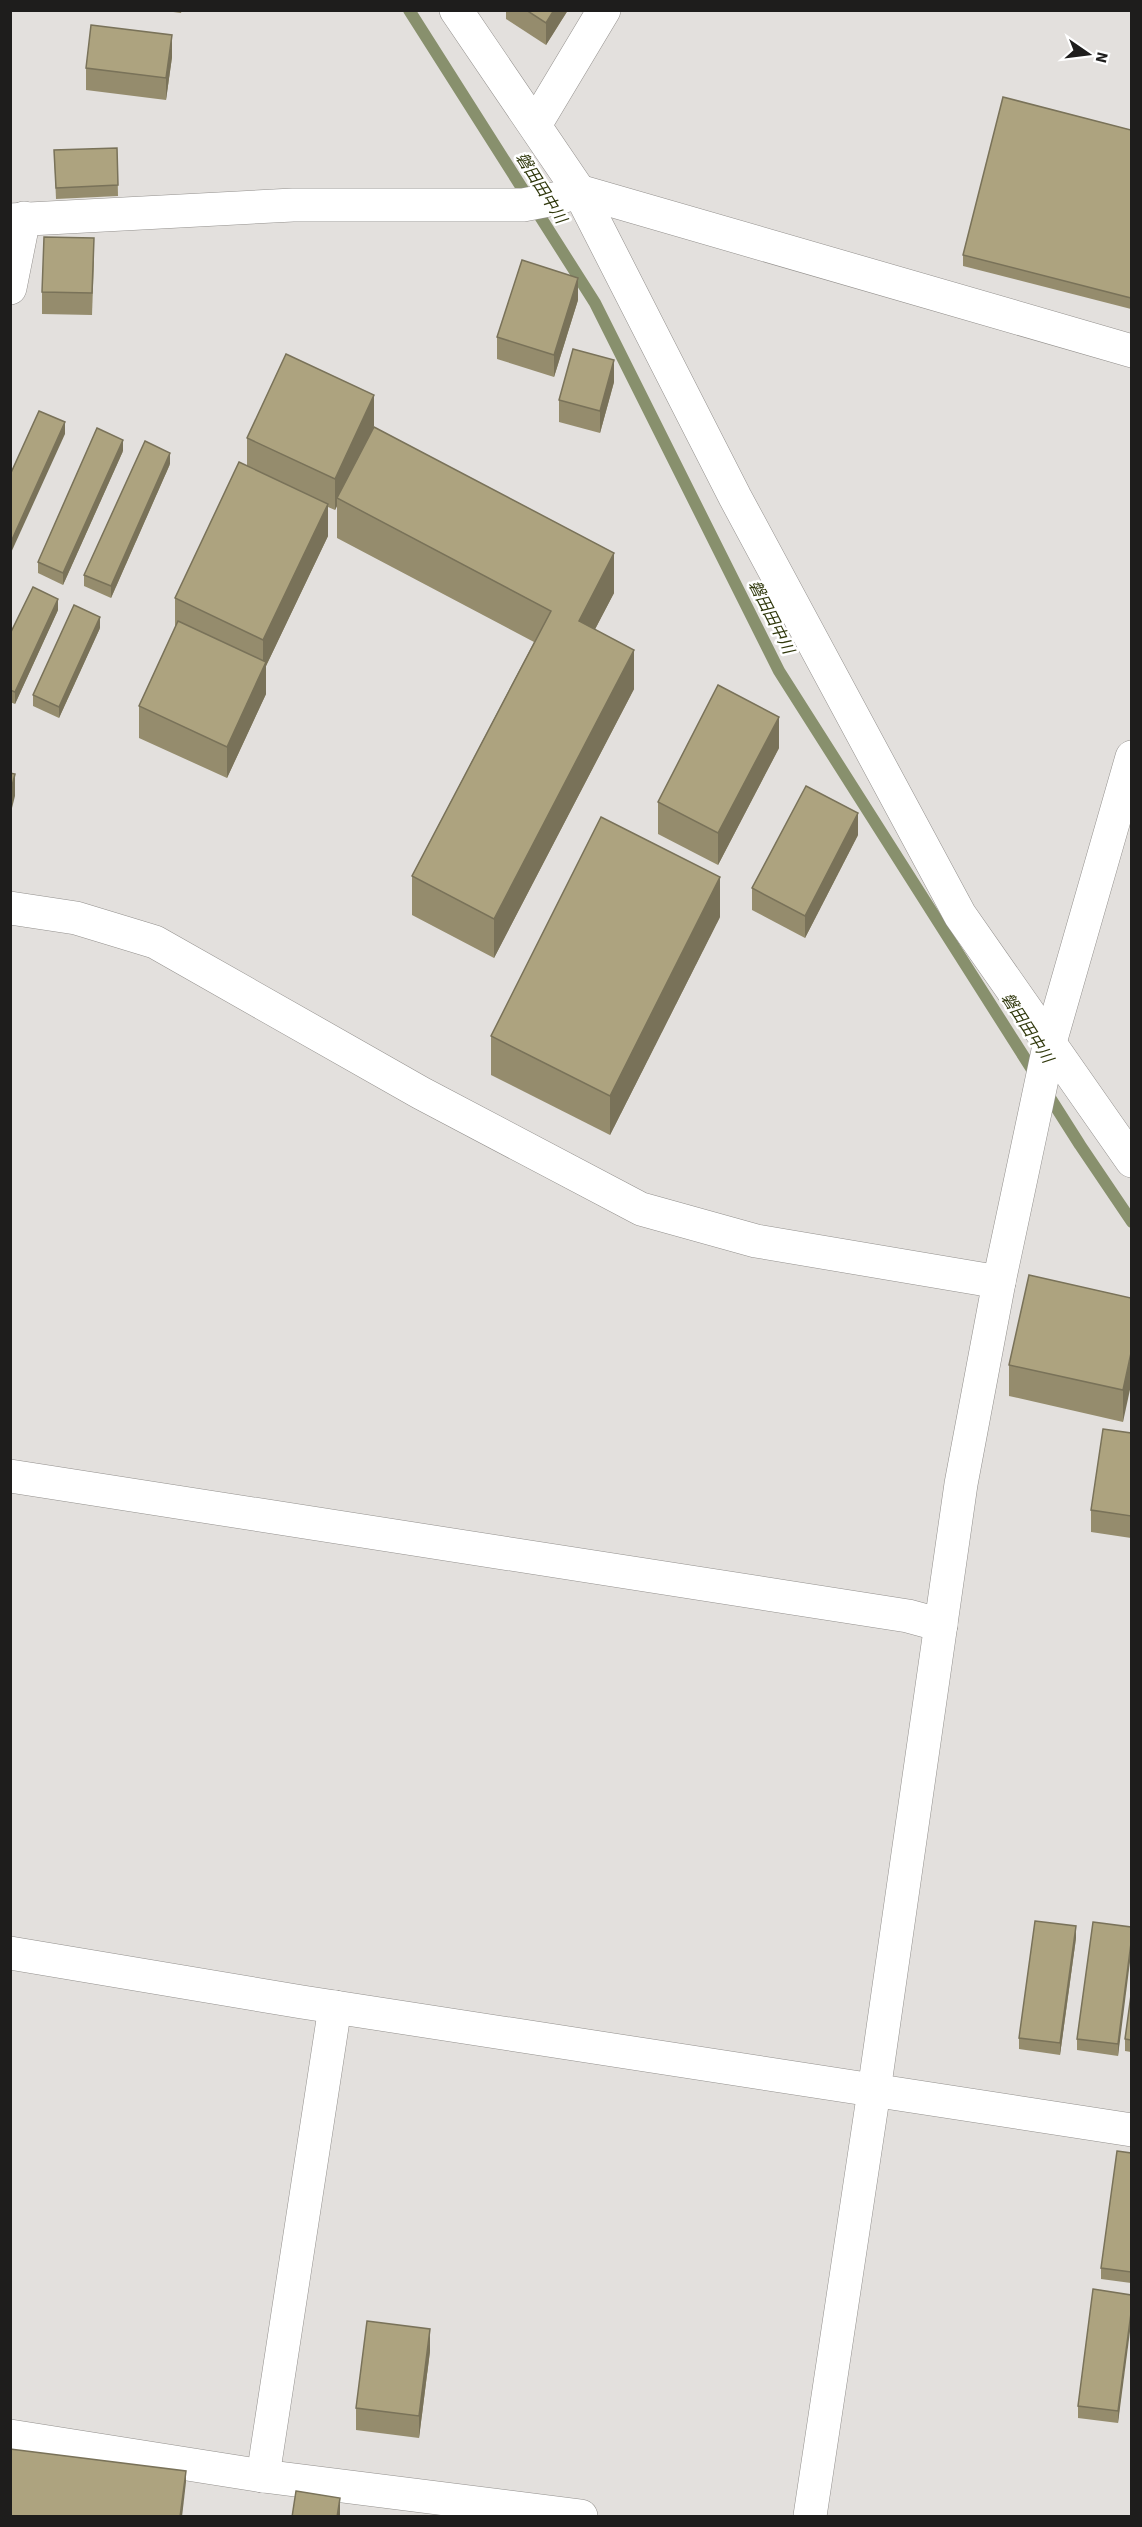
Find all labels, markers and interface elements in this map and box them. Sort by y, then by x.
north arrow [1058,24,1118,84]
text: N [1090,50,1114,65]
water label: 磐田田中川 [510,148,573,229]
water label: 磐田田中川 [743,576,800,659]
water label: 磐田田中川 [996,988,1059,1069]

